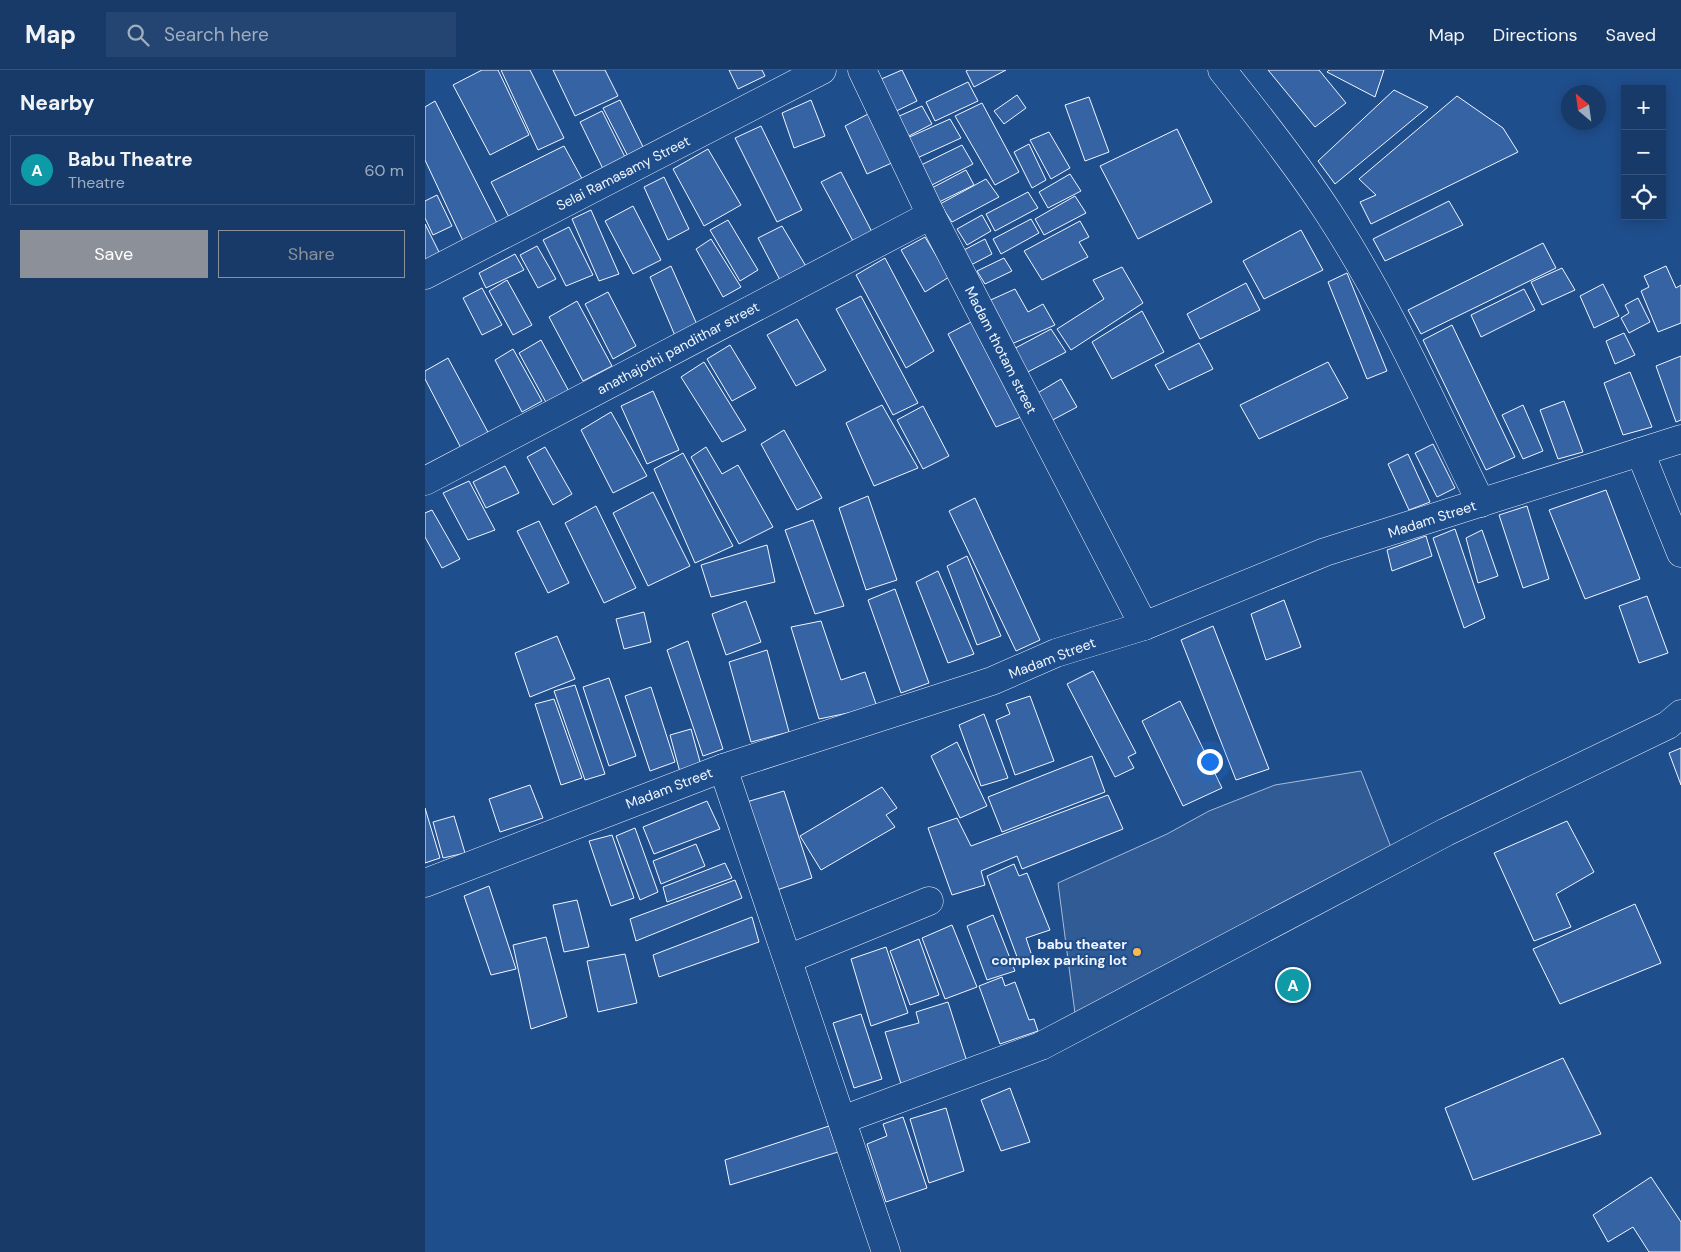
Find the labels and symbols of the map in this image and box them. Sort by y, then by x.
north arrow [1561,85,1606,130]
street label: Selai Ramasamy Street [553,131,693,215]
street label: Madam thotam street [961,283,1041,417]
street label: anathajothi pandithar street [594,298,762,398]
street label: Madam Street [1386,496,1478,542]
street label: Madam Street [1006,633,1098,683]
your location [1197,749,1223,775]
street label: Madam Street [623,763,715,813]
place label: babu theater complex parking lot [991,935,1127,969]
marker: babu theater complex parking lot [1131,946,1143,958]
pin: A [1277,966,1309,1004]

